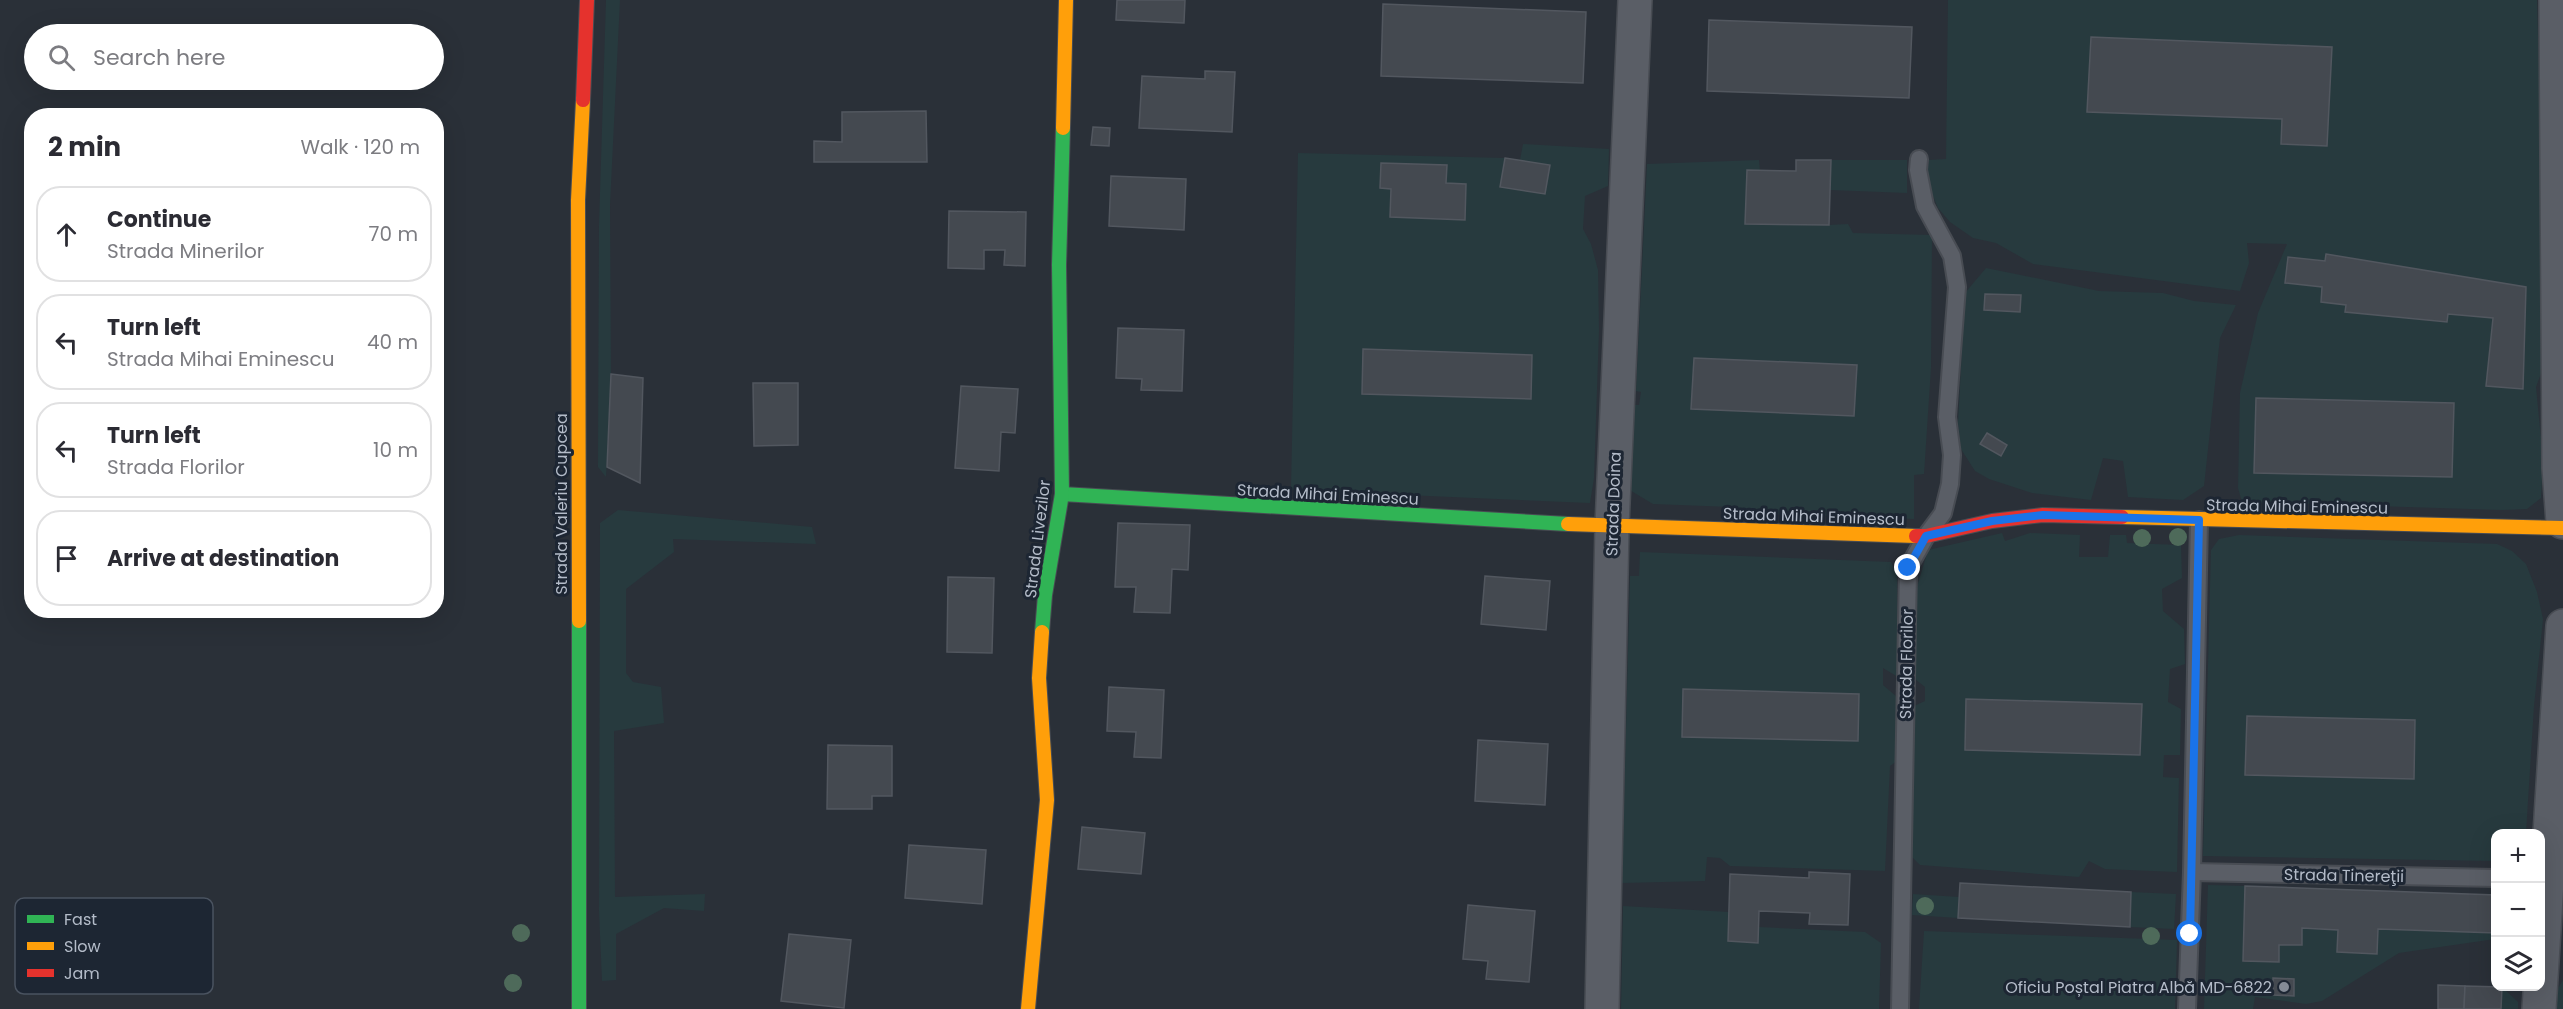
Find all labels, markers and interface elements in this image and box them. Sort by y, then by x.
search box [24,24,444,90]
icon: search [45,41,78,74]
text: Search here [93,42,226,73]
text: 2 min [48,129,121,165]
text: Walk · 120 m [300,133,420,161]
text: Continue [107,204,211,235]
icon: ahead [50,218,83,251]
text: 70 m [369,220,418,248]
text: Strada Minerilor [107,237,264,265]
text: Turn left [107,312,201,343]
icon: left [50,326,83,359]
text: 40 m [367,328,418,356]
text: Strada Mihai Eminescu [107,345,334,373]
street label: Strada Valeriu Cupcea [550,413,573,595]
text: Turn left [107,420,201,451]
icon: left [50,434,83,467]
text: 10 m [373,436,418,464]
street label: Strada Doina [1600,451,1627,557]
text: Strada Florilor [107,453,245,481]
street label: Strada Mihai Eminescu [1237,478,1419,511]
street label: Strada Livezilor [1019,479,1056,600]
street label: Strada Mihai Eminescu [2206,493,2388,520]
street label: Strada Mihai Eminescu [1723,502,1905,531]
icon: arrive [50,542,83,575]
text: Arrive at destination [107,543,339,574]
route end [1894,554,1920,580]
street label: Strada Florilor [1894,609,1919,719]
map controls [2491,829,2545,991]
button: + [2491,829,2545,883]
street label: Strada Tinereţii [2284,863,2404,888]
button: − [2491,883,2545,937]
legend [15,898,213,994]
text: Fast [64,908,97,931]
route start [2176,920,2202,946]
text: Slow [64,935,101,958]
button: layers [2491,937,2545,991]
text: Jam [64,962,100,985]
place label: Oficiu Poștal Piatra Albă MD-6822 [2005,976,2272,999]
marker: Oficiu Poștal Piatra Albă MD-6822 [2277,980,2291,994]

